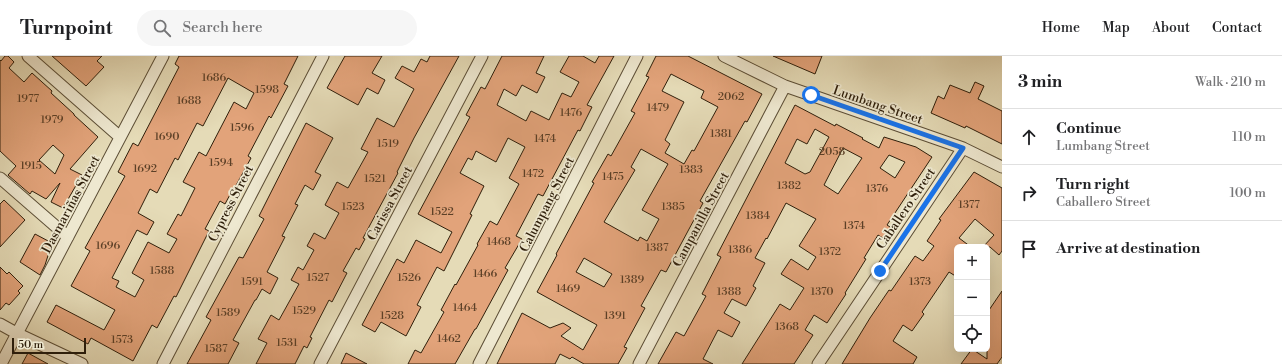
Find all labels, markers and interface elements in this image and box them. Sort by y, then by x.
search box [137,10,417,46]
text: Turnpoint [20,16,113,40]
icon: search [151,17,173,39]
text: Search here [183,18,263,37]
text: Home [1042,19,1080,37]
text: Map [1102,19,1130,37]
text: About [1152,19,1190,37]
text: Contact [1212,19,1262,37]
house number: 1686 [202,71,227,85]
text: 3 min [1018,71,1062,93]
text: Walk · 210 m [1195,74,1266,90]
street label: Lumbang Street [831,82,925,128]
house number: 1598 [255,83,279,97]
route start [802,86,820,104]
house number: 2062 [718,90,744,104]
house number: 1977 [17,92,40,106]
house number: 1688 [177,94,202,108]
house number: 1479 [647,101,670,115]
house number: 1476 [560,106,582,120]
house number: 1979 [40,113,64,127]
text: Continue [1056,119,1121,138]
house number: 1596 [230,121,254,135]
icon: ahead [1018,126,1040,148]
house number: 1381 [710,127,732,141]
text: 110 m [1232,129,1266,145]
house number: 1690 [155,130,179,144]
house number: 1474 [534,132,556,146]
house number: 1519 [377,137,399,151]
text: Lumbang Street [1056,138,1150,154]
house number: 2058 [819,145,845,159]
street label: Dasmariñas Street [38,152,104,256]
street label: Calumpang Street [516,154,578,255]
house number: 1594 [209,156,233,170]
house number: 1915 [20,159,42,173]
house number: 1692 [133,162,157,176]
street label: Cypress Street [205,162,257,244]
street label: Carissa Street [364,163,416,243]
house number: 1383 [679,163,703,177]
street label: Caballero Street [873,165,939,252]
house number: 1472 [522,167,544,181]
street label: Campanilla Street [669,169,733,270]
house number: 1475 [602,170,624,184]
house number: 1521 [364,172,386,186]
text: Turn right [1056,175,1130,194]
house number: 1382 [777,179,801,193]
house number: 1376 [866,182,889,196]
icon: right [1018,182,1040,204]
text: 100 m [1230,185,1266,201]
text: Caballero Street [1056,194,1151,210]
house number: 1377 [958,198,980,212]
house number: 1523 [341,200,365,214]
house number: 1385 [661,200,685,214]
house number: 1522 [430,205,454,219]
house number: 1384 [746,209,771,223]
house number: 1374 [843,219,865,233]
house number: 1468 [487,235,511,249]
icon: arrive [1018,238,1040,260]
house number: 1696 [96,239,121,253]
text: Arrive at destination [1056,239,1200,258]
house number: 1387 [646,241,669,255]
house number: 1386 [728,243,752,257]
map controls [954,244,990,352]
button: + [954,244,990,280]
house number: 1372 [819,245,841,259]
route end [871,262,889,280]
house number: 1588 [150,264,174,278]
house number: 1466 [473,267,497,281]
house number: 1527 [307,271,330,285]
house number: 1526 [397,271,421,285]
house number: 1389 [620,273,644,287]
house number: 1591 [241,275,263,289]
house number: 1373 [909,275,931,289]
button: − [954,280,990,316]
house number: 1469 [556,282,580,296]
house number: 1388 [717,285,741,299]
house number: 1370 [810,285,834,299]
house number: 1464 [453,301,478,315]
house number: 1529 [292,304,316,318]
house number: 1589 [216,306,240,320]
house number: 1528 [380,309,404,323]
house number: 1391 [604,309,626,323]
button: locate [954,316,990,352]
house number: 1368 [775,320,799,334]
house number: 1462 [437,332,461,346]
house number: 1573 [111,333,133,347]
scale bar [12,336,86,355]
house number: 1531 [276,336,298,350]
text: 50 m [18,338,43,352]
house number: 1587 [205,342,228,356]

